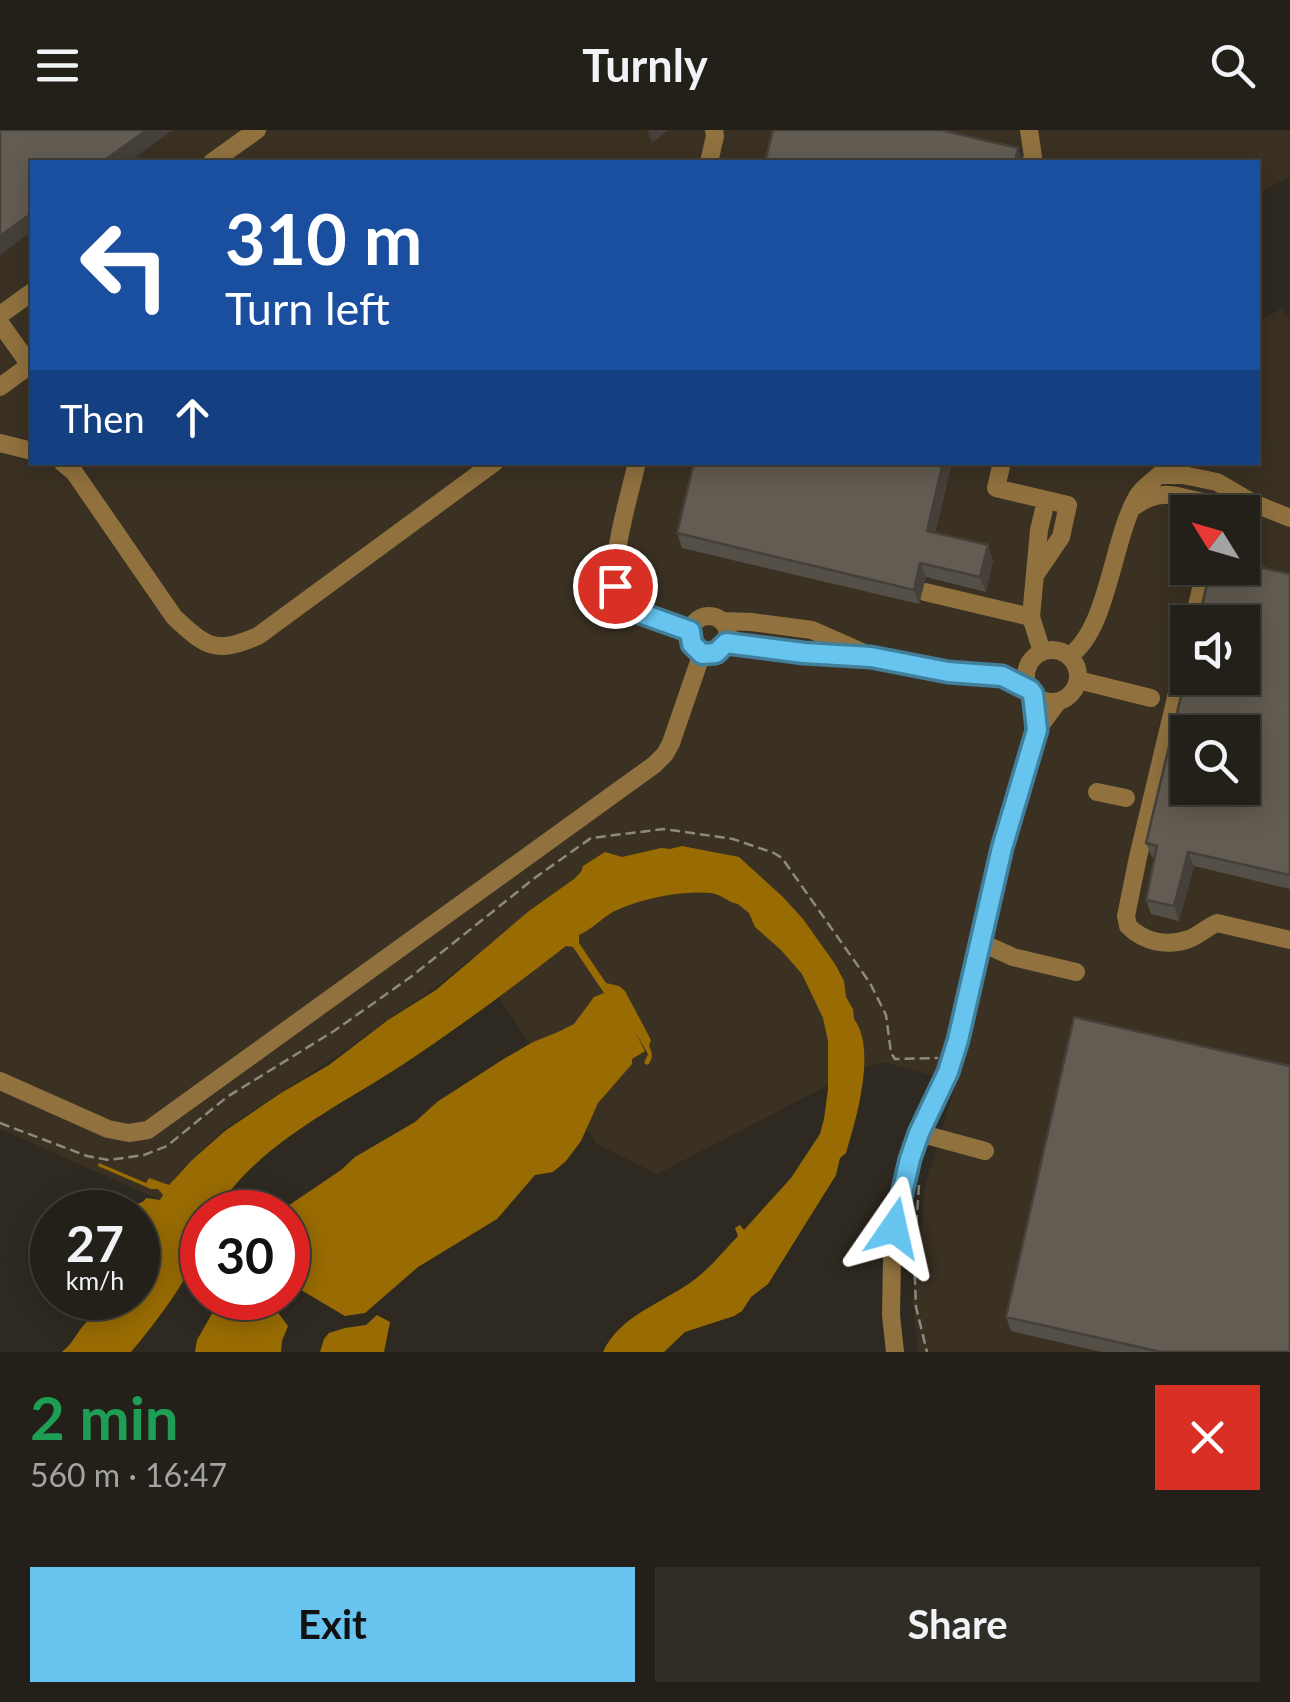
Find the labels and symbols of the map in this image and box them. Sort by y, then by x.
north arrow [1170,495,1260,585]
pin [573,544,658,629]
position arrow [842,1176,946,1280]
speed limit sign: 30 [180,1190,310,1320]

